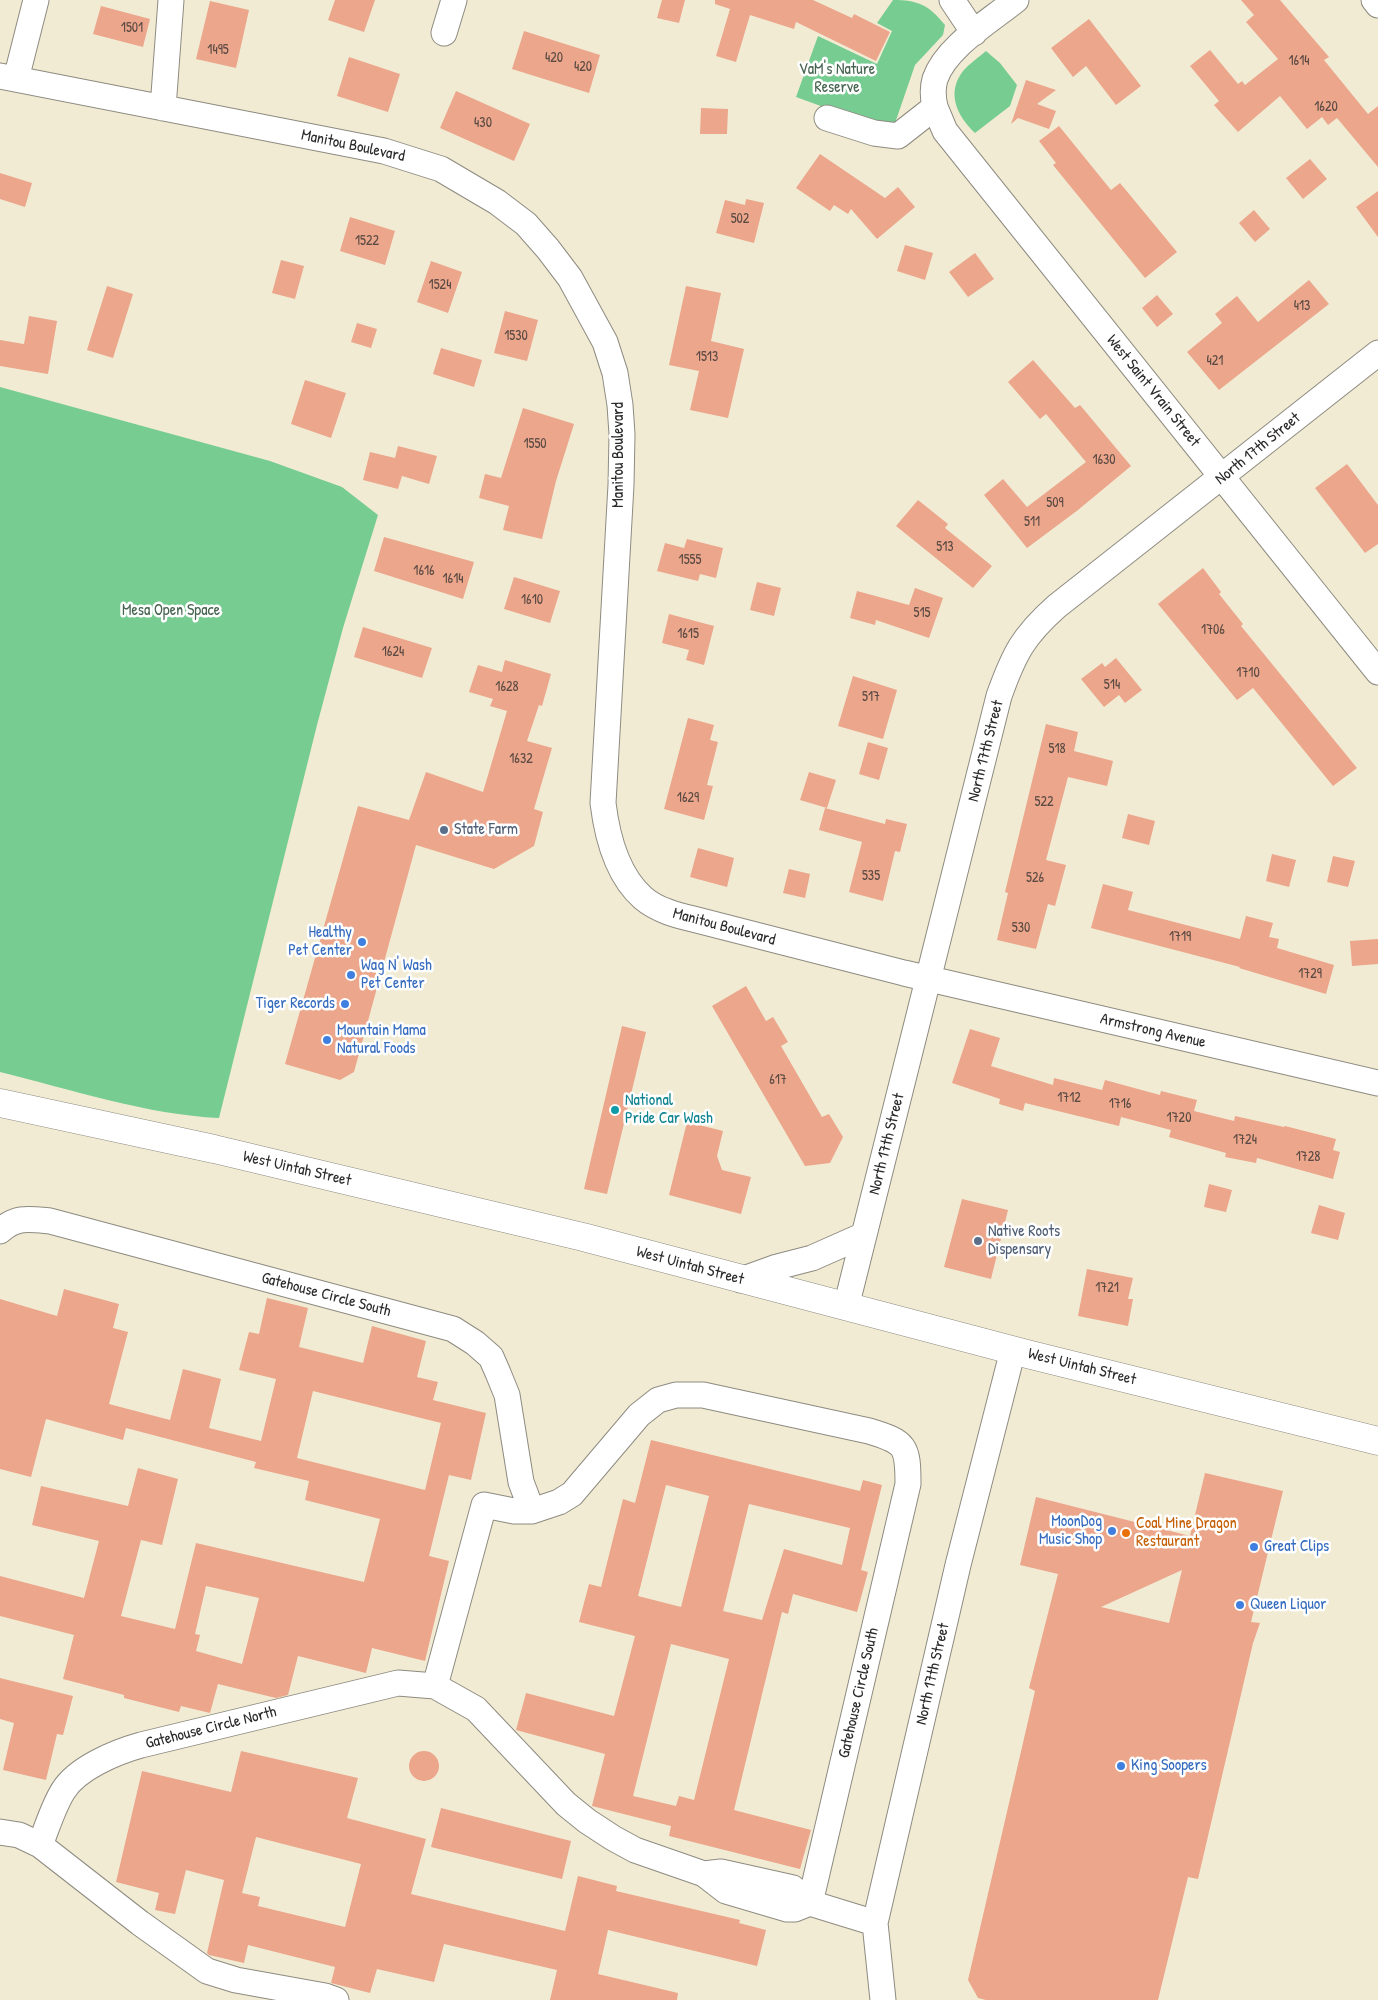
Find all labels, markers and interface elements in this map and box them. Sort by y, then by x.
house number: 1501 [121,20,143,36]
house number: 1495 [207,42,229,58]
house number: 420 [545,50,563,66]
house number: 1614 [1289,53,1309,69]
house number: 420 [574,59,592,75]
park label: VaM's Nature Reserve [799,60,875,98]
house number: 1620 [1314,99,1338,115]
house number: 430 [474,115,492,131]
street label: Manitou Boulevard [300,126,406,166]
house number: 502 [731,211,749,227]
house number: 1522 [355,233,379,249]
house number: 1524 [429,277,451,293]
house number: 413 [1294,298,1310,314]
house number: 1530 [504,328,528,344]
street label: West Saint Vrain Street [1102,331,1204,451]
house number: 1513 [696,349,718,365]
house number: 421 [1207,353,1223,369]
street label: Manitou Boulevard [609,402,629,508]
street label: North 17th Street [1212,409,1304,489]
house number: 1550 [523,436,547,452]
house number: 1630 [1092,452,1116,468]
house number: 509 [1046,495,1064,511]
house number: 511 [1024,514,1040,530]
house number: 513 [936,539,954,555]
house number: 1555 [679,552,701,568]
house number: 1616 [413,563,435,579]
house number: 1614 [443,571,463,587]
house number: 1610 [521,592,543,608]
park label: Mesa Open Space [122,601,220,621]
house number: 515 [914,605,930,621]
house number: 1706 [1201,622,1225,638]
house number: 1615 [677,626,699,642]
house number: 1624 [382,644,404,660]
house number: 1710 [1236,665,1260,681]
house number: 514 [1104,677,1120,693]
house number: 1628 [495,679,519,695]
house number: 517 [862,689,880,705]
street label: North 17th Street [964,698,1008,804]
house number: 518 [1048,741,1066,757]
house number: 1632 [509,751,533,767]
house number: 1629 [677,790,699,806]
house number: 522 [1034,794,1054,810]
place label: State Farm [454,820,518,840]
marker: State Farm [438,824,450,836]
house number: 535 [862,868,880,884]
house number: 526 [1026,870,1044,886]
street label: Manitou Boulevard [671,904,777,950]
house number: 530 [1012,920,1030,936]
place label: Healthy Pet Center [288,923,352,961]
house number: 1719 [1169,929,1191,945]
marker: Healthy Pet Center [356,936,368,948]
place label: Wag N' Wash Pet Center [361,956,432,994]
house number: 1729 [1298,966,1322,982]
marker: Wag N' Wash Pet Center [345,969,357,981]
place label: Tiger Records [256,994,335,1014]
marker: Tiger Records [339,998,351,1010]
street label: Armstrong Avenue [1098,1010,1208,1052]
place label: Mountain Mama Natural Foods [337,1021,426,1059]
marker: Mountain Mama Natural Foods [321,1034,333,1046]
house number: 617 [769,1072,787,1088]
house number: 1712 [1057,1090,1081,1106]
place label: National Pride Car Wash [625,1091,713,1129]
street label: North 17th Street [865,1091,909,1197]
house number: 1716 [1109,1096,1131,1112]
marker: National Pride Car Wash [609,1104,621,1116]
house number: 1720 [1167,1110,1191,1126]
house number: 1724 [1233,1132,1257,1148]
street label: West Uintah Street [241,1147,353,1191]
house number: 1728 [1296,1149,1320,1165]
place label: Native Roots Dispensary [988,1222,1060,1260]
marker: Native Roots Dispensary [972,1235,984,1247]
street label: West Uintah Street [634,1242,746,1290]
street label: Gatehouse Circle South [259,1269,393,1321]
house number: 1721 [1095,1280,1119,1296]
street label: West Uintah Street [1026,1344,1138,1390]
place label: MoonDog Music Shop [1039,1512,1102,1550]
place label: Coal Mine Dragon Restaurant [1136,1514,1237,1552]
marker: MoonDog Music Shop [1106,1525,1118,1537]
marker: Coal Mine Dragon Restaurant [1120,1527,1132,1539]
place label: Great Clips [1264,1537,1329,1557]
marker: Great Clips [1248,1541,1260,1553]
place label: Queen Liquor [1250,1595,1326,1615]
marker: Queen Liquor [1234,1599,1246,1611]
street label: North 17th Street [912,1621,954,1727]
street label: Gatehouse Circle South [835,1626,883,1760]
street label: Gatehouse Circle North [144,1702,278,1754]
place label: King Soopers [1131,1756,1207,1776]
marker: King Soopers [1115,1760,1127,1772]

